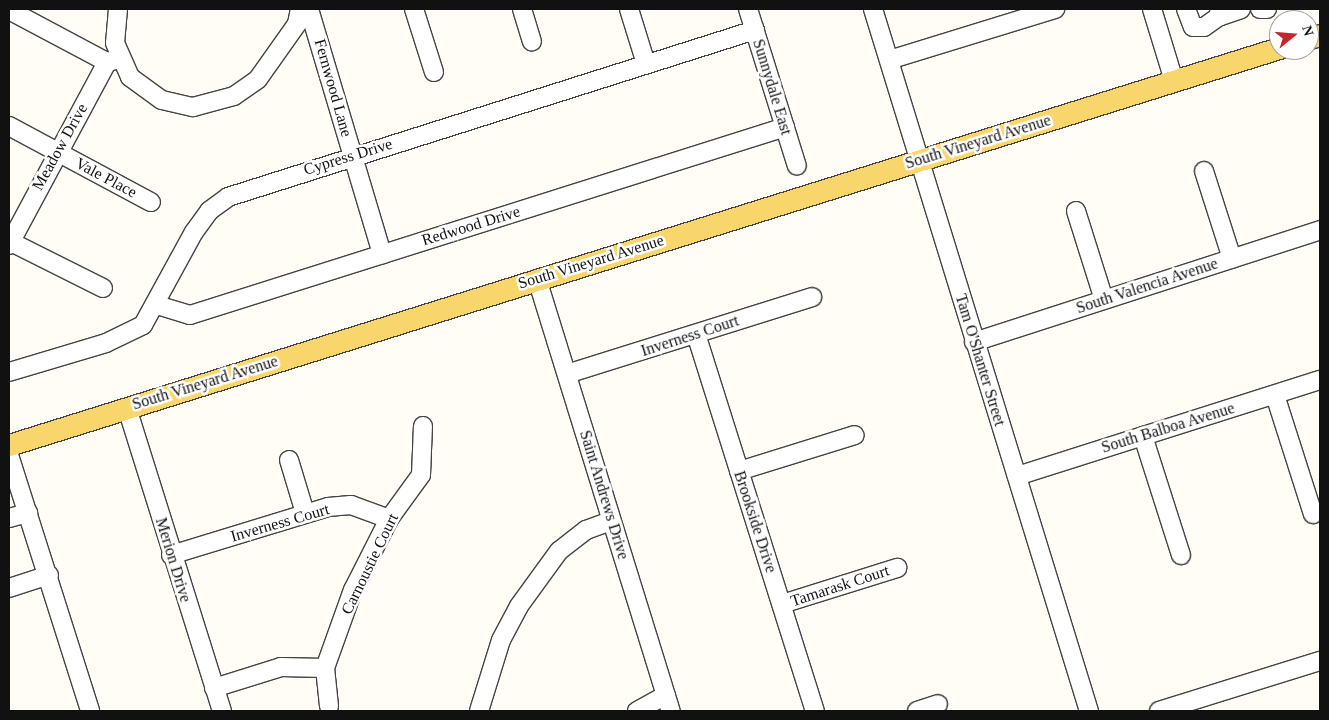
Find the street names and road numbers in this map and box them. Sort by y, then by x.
street label: Fernwood Lane [310,37,356,139]
street label: Sunnydale East [748,37,796,137]
street label: Meadow Drive [28,100,92,194]
street label: South Vineyard Avenue [902,111,1054,173]
street label: Cypress Drive [301,134,395,180]
street label: Vale Place [72,154,140,202]
street label: Redwood Drive [420,202,522,250]
street label: South Vineyard Avenue [515,231,667,293]
street label: South Valencia Avenue [1073,254,1221,318]
street label: Tam O'Shanter Street [951,292,1009,428]
street label: Inverness Court [639,311,741,361]
street label: South Vineyard Avenue [129,352,281,414]
street label: South Balboa Avenue [1099,398,1237,458]
street label: Saint Andrews Drive [575,428,633,562]
street label: Brookside Drive [729,469,781,575]
street label: Inverness Court [228,500,332,546]
street label: Carnoustie Court [337,510,403,618]
street label: Merion Drive [151,515,195,605]
street label: Tamarask Court [788,561,892,611]

